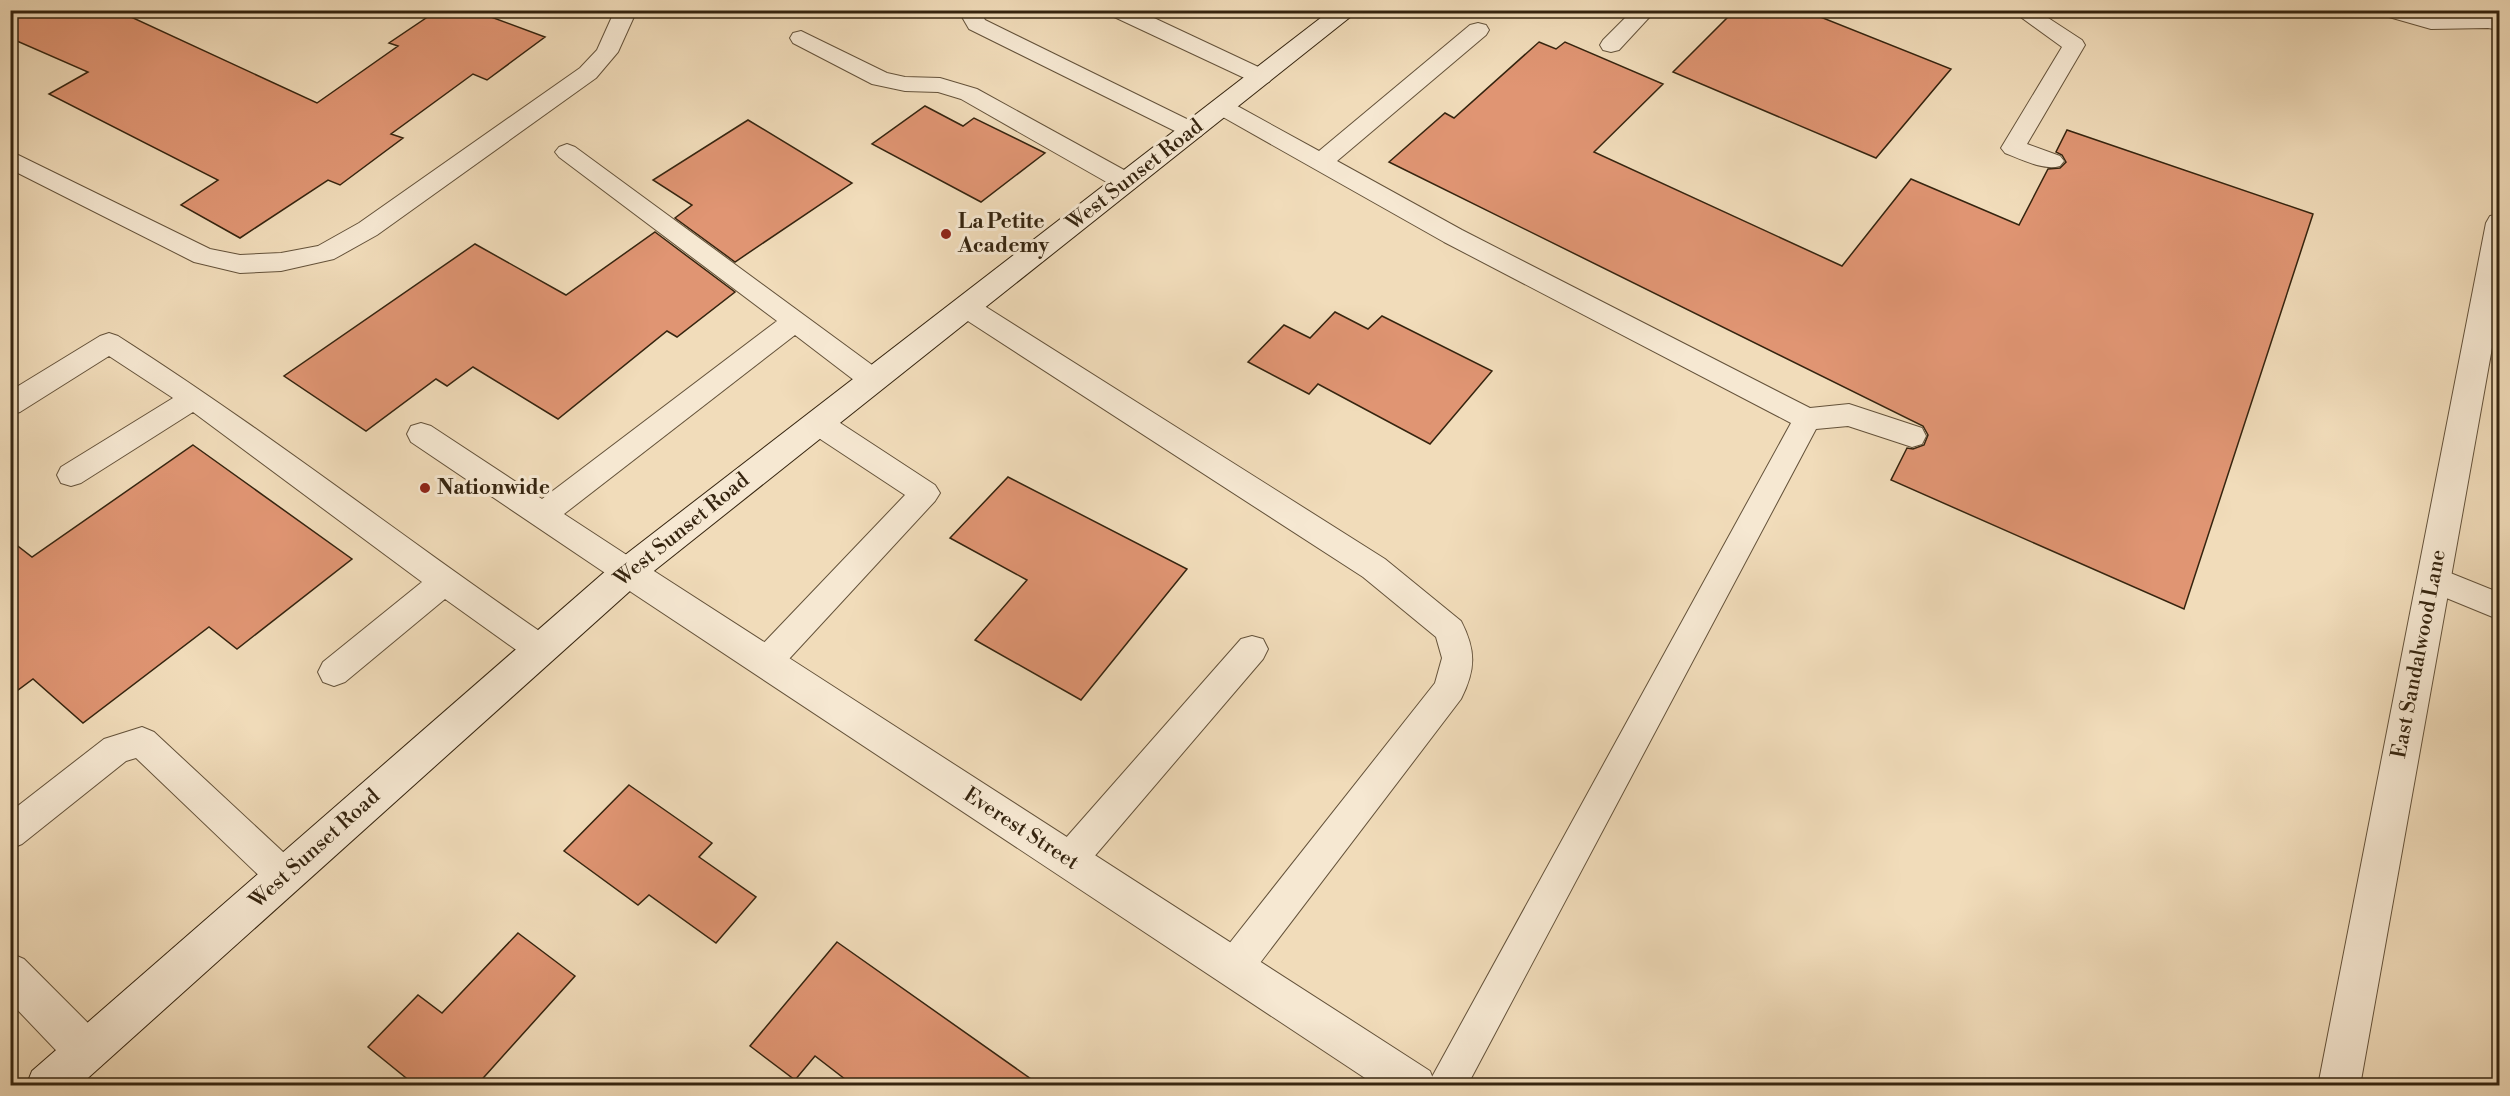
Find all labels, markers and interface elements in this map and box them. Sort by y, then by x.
street label: West Sunset Road [1061,114,1209,237]
place label: La Petite Academy [957,209,1050,259]
marker: La Petite Academy [939,227,953,241]
street label: West Sunset Road [608,468,755,593]
place label: Nationwide [437,475,550,501]
marker: Nationwide [418,481,432,495]
street label: East Sandalwood Lane [2386,547,2452,761]
street label: Everest Street [958,782,1084,876]
street label: West Sunset Road [244,784,386,915]

